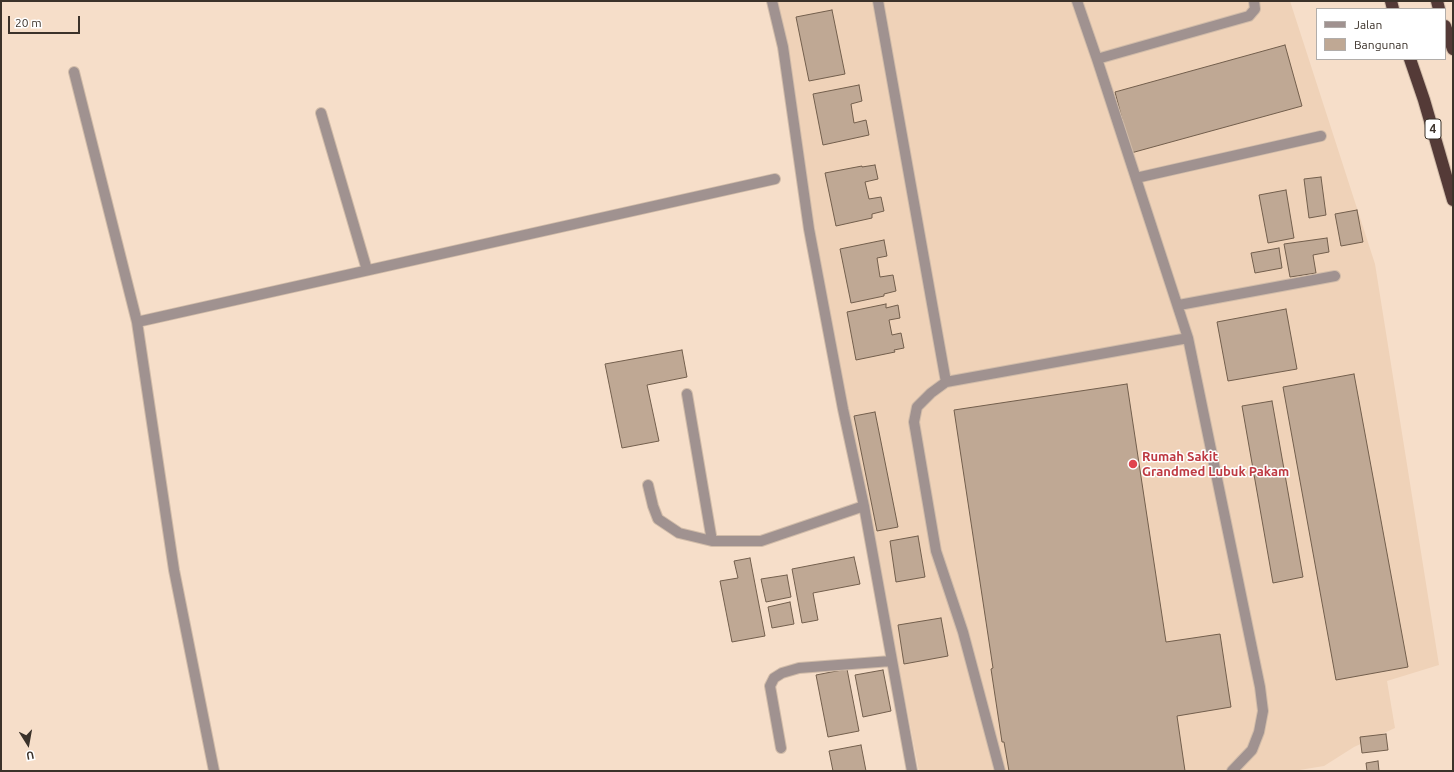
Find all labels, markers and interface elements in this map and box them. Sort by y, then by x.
scale bar [10,8,82,34]
legend [1316,8,1446,60]
text: 20 m [15,16,42,29]
text: Jalan [1354,18,1382,31]
text: Bangunan [1354,38,1408,51]
road number: 4 [1425,119,1441,139]
place label: Rumah Sakit Grandmed Lubuk Pakam [1142,449,1289,480]
marker: Rumah Sakit Grandmed Lubuk Pakam [1127,458,1139,470]
north arrow [8,724,48,764]
text: U [25,749,35,762]

